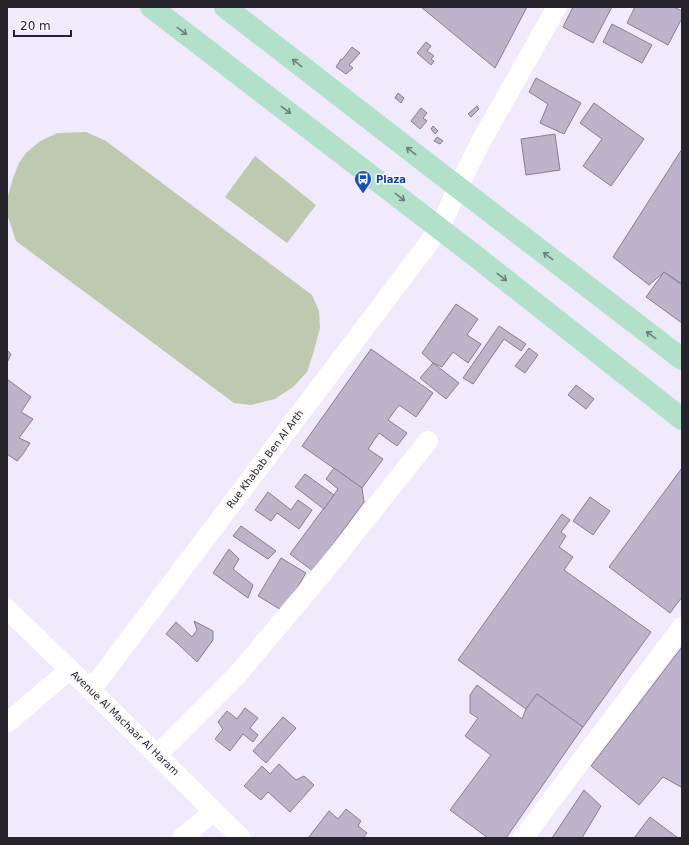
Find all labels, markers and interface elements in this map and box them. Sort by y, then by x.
scale bar [14,12,71,38]
text: 20 m [20,19,51,33]
one-way arrow [177,26,188,35]
one-way arrow [292,59,303,67]
one-way arrow [280,106,291,114]
one-way arrow [406,147,417,156]
bus stop icon: Plaza [353,169,373,194]
place label: Plaza [376,174,406,185]
one-way arrow [394,193,405,202]
one-way arrow [542,252,553,260]
one-way arrow [497,273,508,281]
one-way arrow [646,331,657,339]
street label: Rue Khabab Ben Al Arth [225,408,305,510]
street label: Avenue Al Machaar Al Haram [69,668,181,778]

